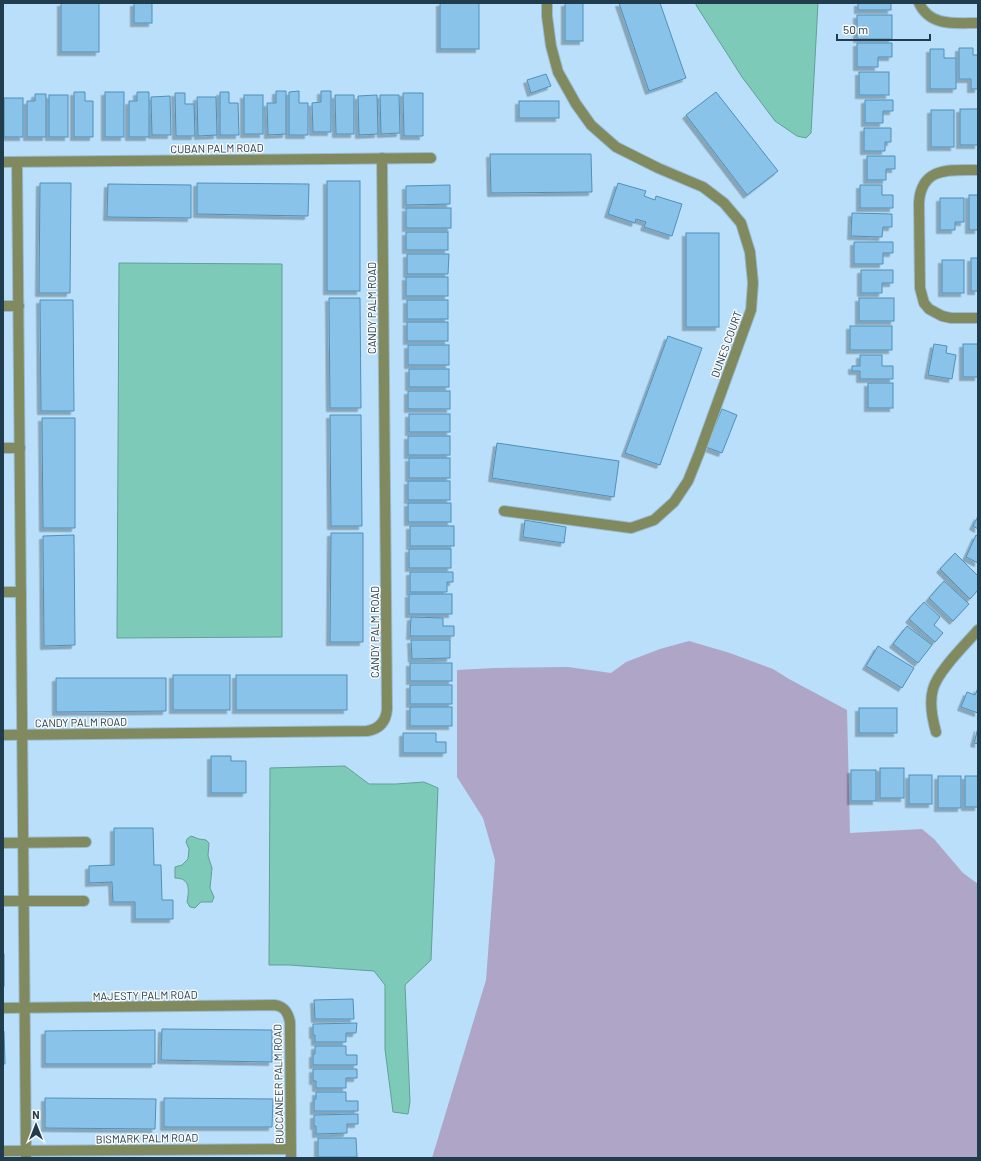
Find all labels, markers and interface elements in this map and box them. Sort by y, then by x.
scale bar [837,16,930,42]
text: 50 m [843,22,868,36]
street label: CUBAN PALM ROAD [170,141,264,155]
street label: CANDY PALM ROAD [365,262,378,354]
street label: DUNES COURT [708,309,744,379]
street label: CANDY PALM ROAD [368,586,381,678]
street label: CANDY PALM ROAD [35,715,127,729]
street label: MAJESTY PALM ROAD [92,988,198,1002]
street label: BUCCANEER PALM ROAD [270,1024,286,1144]
north arrow [16,1105,56,1145]
text: N [32,1108,40,1121]
street label: BISMARK PALM ROAD [96,1131,199,1145]

